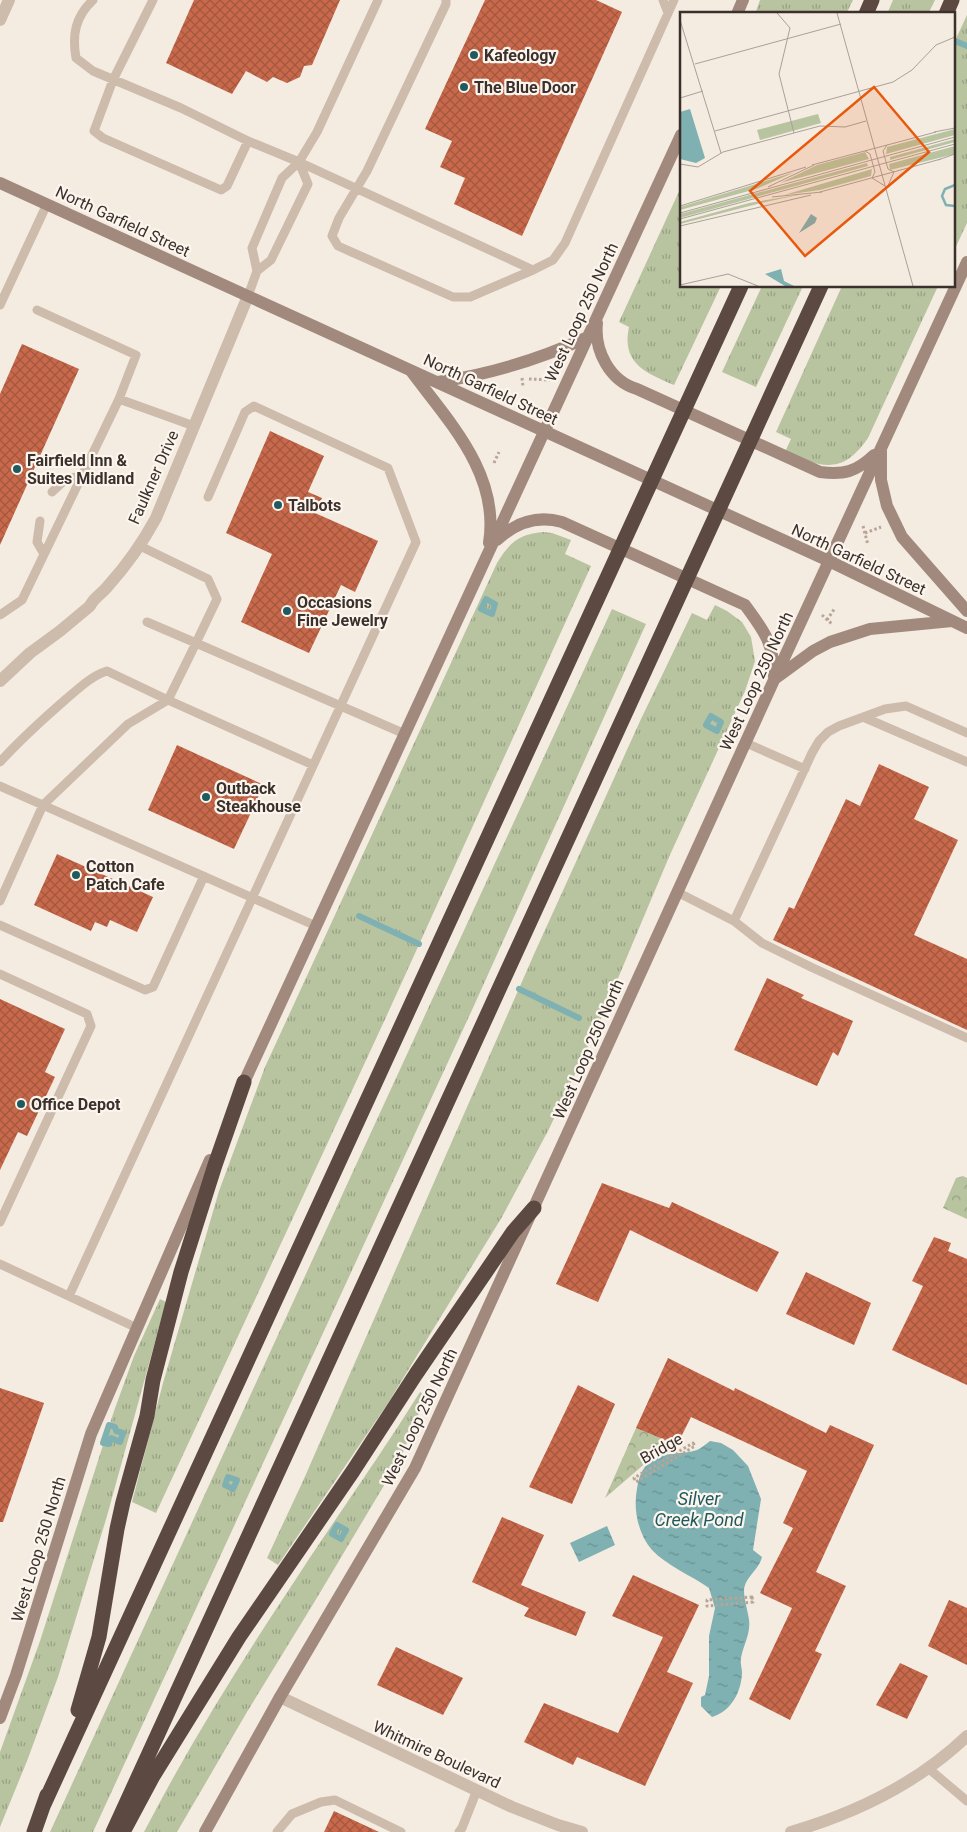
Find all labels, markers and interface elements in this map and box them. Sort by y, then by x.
inset map [680,12,954,288]
place label: Kafeology [484,46,557,65]
marker: Kafeology [468,49,480,61]
place label: The Blue Door [474,78,576,97]
marker: The Blue Door [458,81,470,93]
street label: North Garfield Street [53,182,193,261]
street label: West Loop 250 North [541,240,622,385]
street label: North Garfield Street [421,350,561,429]
street label: Faulkner Drive [124,427,183,527]
place label: Fairfield Inn & Suites Midland [27,451,134,488]
marker: Fairfield Inn & Suites Midland [11,463,23,475]
place label: Talbots [288,496,341,515]
marker: Talbots [272,499,284,511]
street label: North Garfield Street [789,520,929,599]
place label: Occasions Fine Jewelry [297,593,389,630]
marker: Occasions Fine Jewelry [281,605,293,617]
street label: West Loop 250 North [716,609,797,754]
place label: Outback Steakhouse [216,779,301,816]
marker: Outback Steakhouse [200,791,212,803]
place label: Cotton Patch Cafe [86,857,165,894]
marker: Cotton Patch Cafe [70,869,82,881]
street label: West Loop 250 North [549,976,628,1122]
place label: Office Depot [31,1095,121,1114]
marker: Office Depot [15,1098,27,1110]
street label: West Loop 250 North [378,1345,461,1489]
street label: Bridge [637,1429,686,1468]
street label: West Loop 250 North [7,1474,70,1624]
water label: Silver Creek Pond [654,1488,745,1530]
street label: Whitmire Boulevard [370,1717,504,1792]

